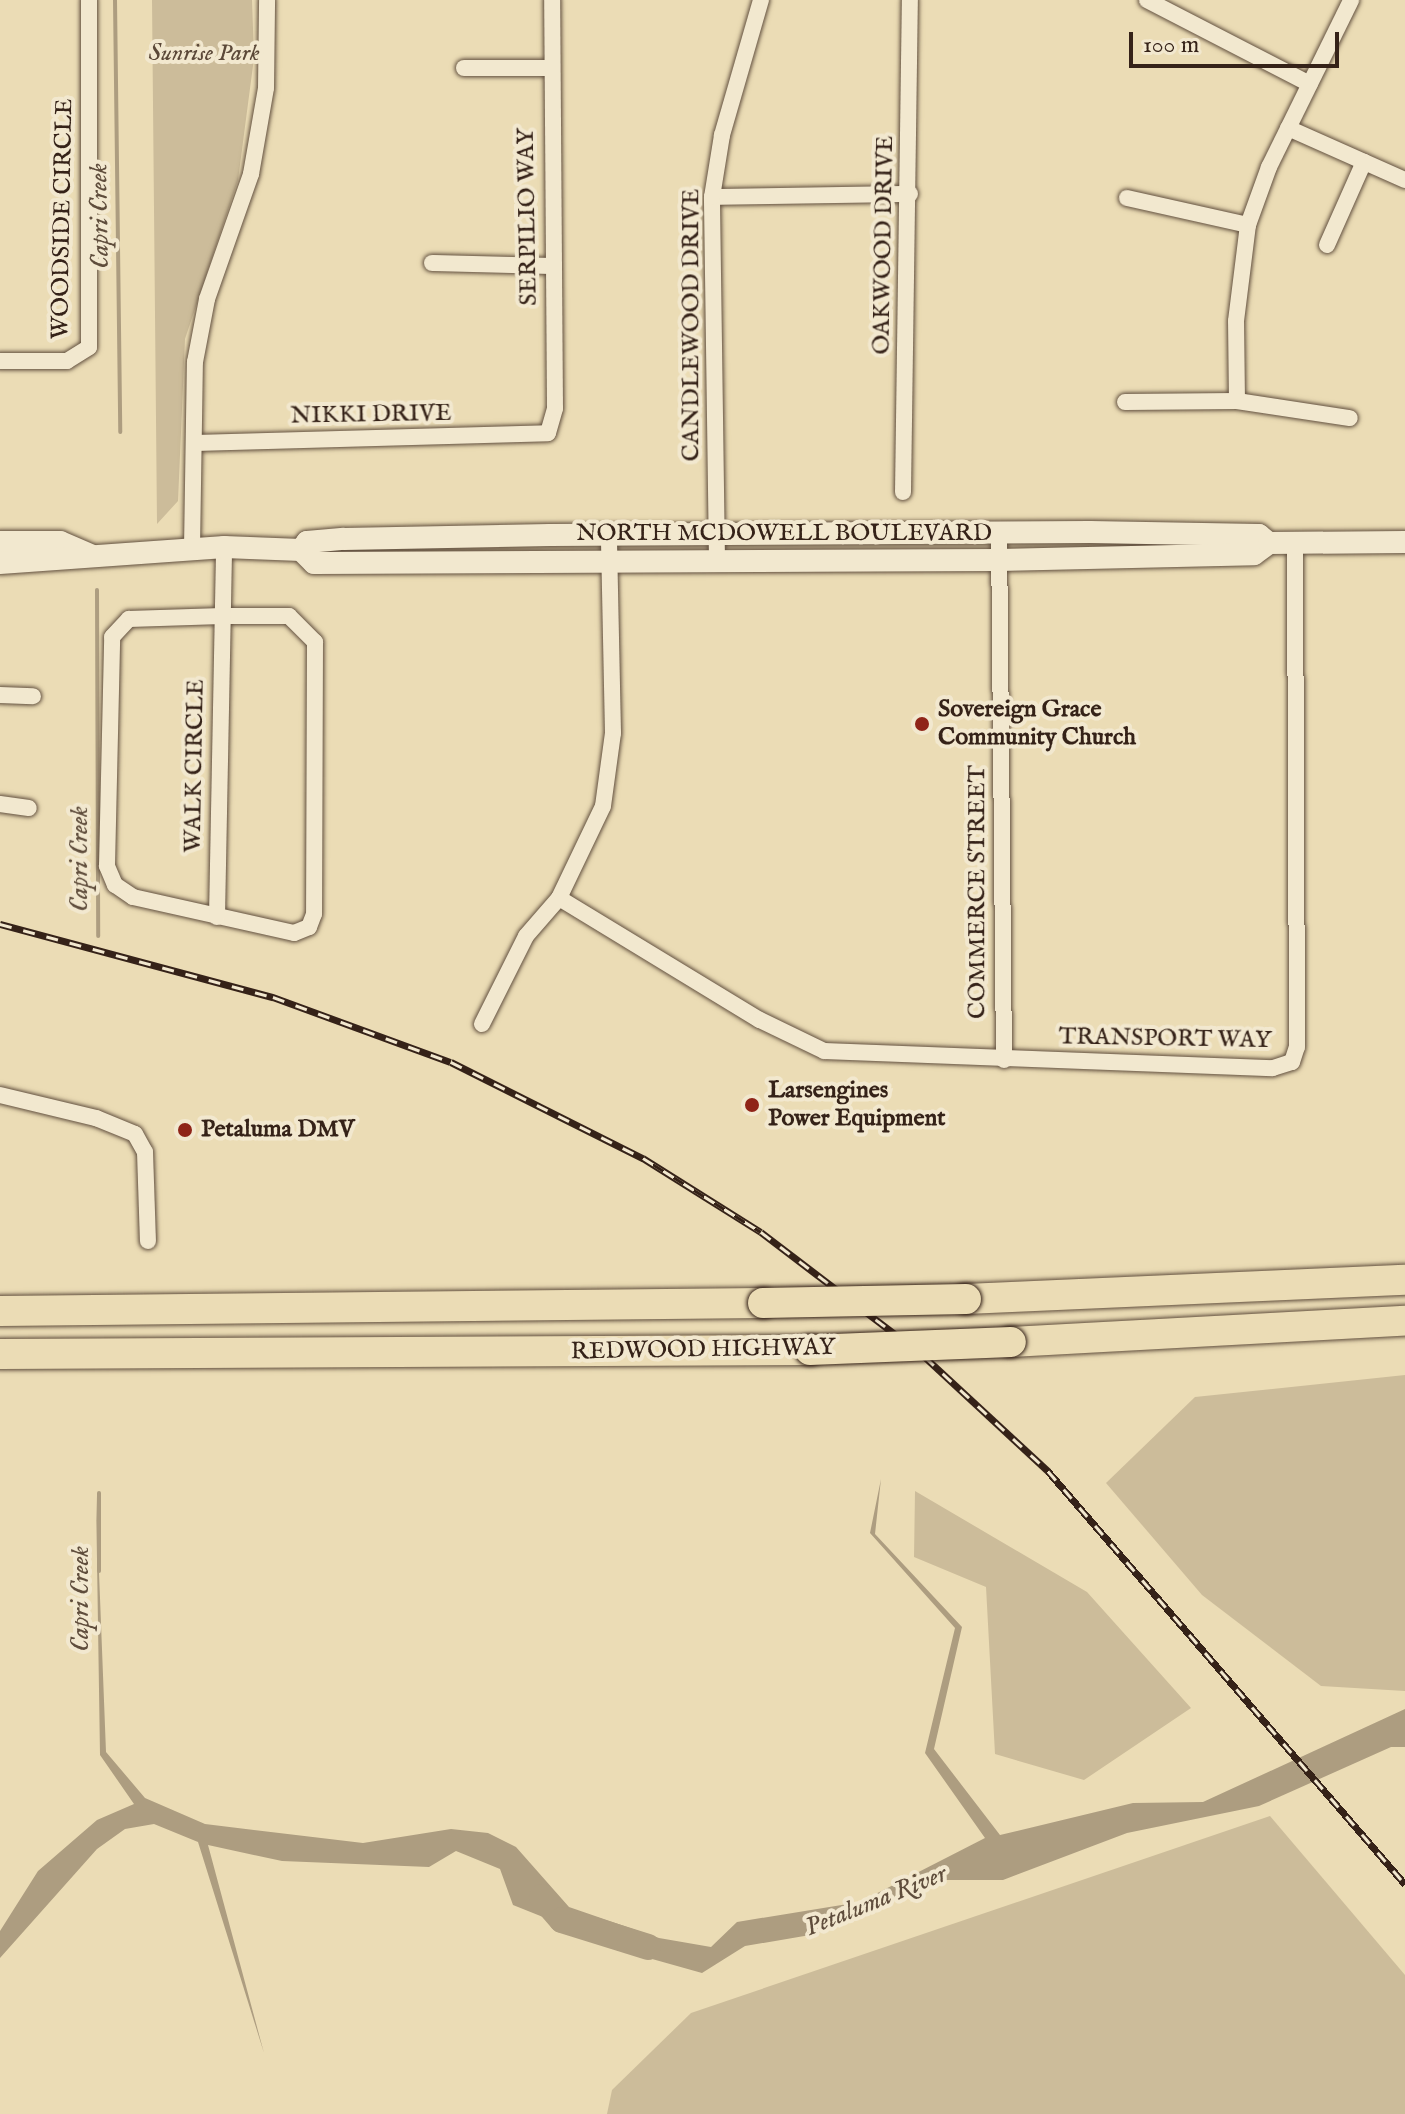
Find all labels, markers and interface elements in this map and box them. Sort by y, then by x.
scale bar [1133,16,1343,66]
text: 100 m [1143,30,1199,61]
park label: Sunrise Park [148,40,260,68]
street label: WOODSIDE CIRCLE [46,98,80,340]
street label: SERPILIO WAY [512,128,544,306]
street label: OAKWOOD DRIVE [868,135,900,355]
water label: Capri Creek [83,163,117,269]
street label: CANDLEWOOD DRIVE [678,189,706,461]
street label: NIKKI DRIVE [290,399,452,431]
street label: NORTH MCDOWELL BOULEVARD [576,520,992,548]
street label: WALK CIRCLE [179,679,211,853]
place label: Sovereign Grace Community Church [938,696,1136,752]
marker: Sovereign Grace Community Church [913,715,931,733]
street label: COMMERCE STREET [964,765,992,1019]
water label: Capri Creek [64,806,96,912]
street label: TRANSPORT WAY [1058,1023,1272,1055]
place label: Larsengines Power Equipment [768,1077,945,1133]
marker: Larsengines Power Equipment [743,1096,761,1114]
place label: Petaluma DMV [201,1116,355,1144]
marker: Petaluma DMV [176,1121,194,1139]
street label: REDWOOD HIGHWAY [570,1333,836,1367]
water label: Capri Creek [65,1546,97,1652]
water label: Petaluma River [801,1858,951,1944]

